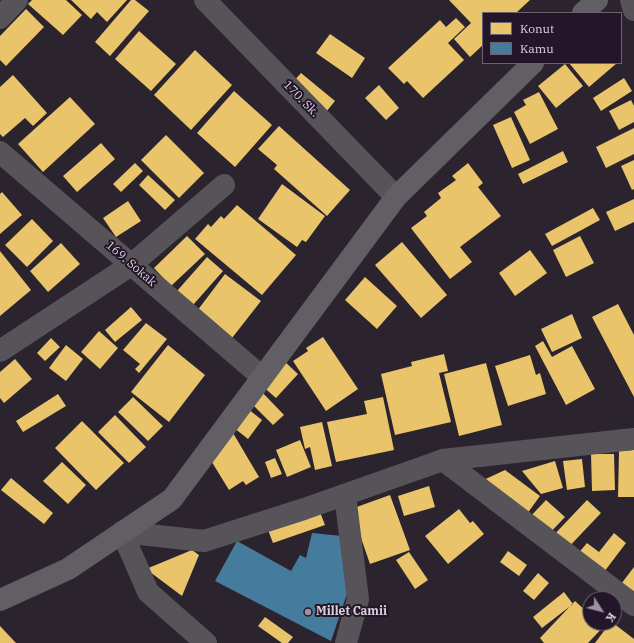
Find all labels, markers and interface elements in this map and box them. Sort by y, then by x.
legend [482,12,622,64]
text: Konut [520,21,554,36]
text: Kamu [520,41,554,56]
street label: 170. Sk. [280,78,322,120]
street label: 169. Sokak [103,238,159,290]
north arrow [582,591,622,631]
place label: Millet Camii [316,605,387,619]
marker: Millet Camii [303,607,313,617]
text: K [603,610,619,625]

